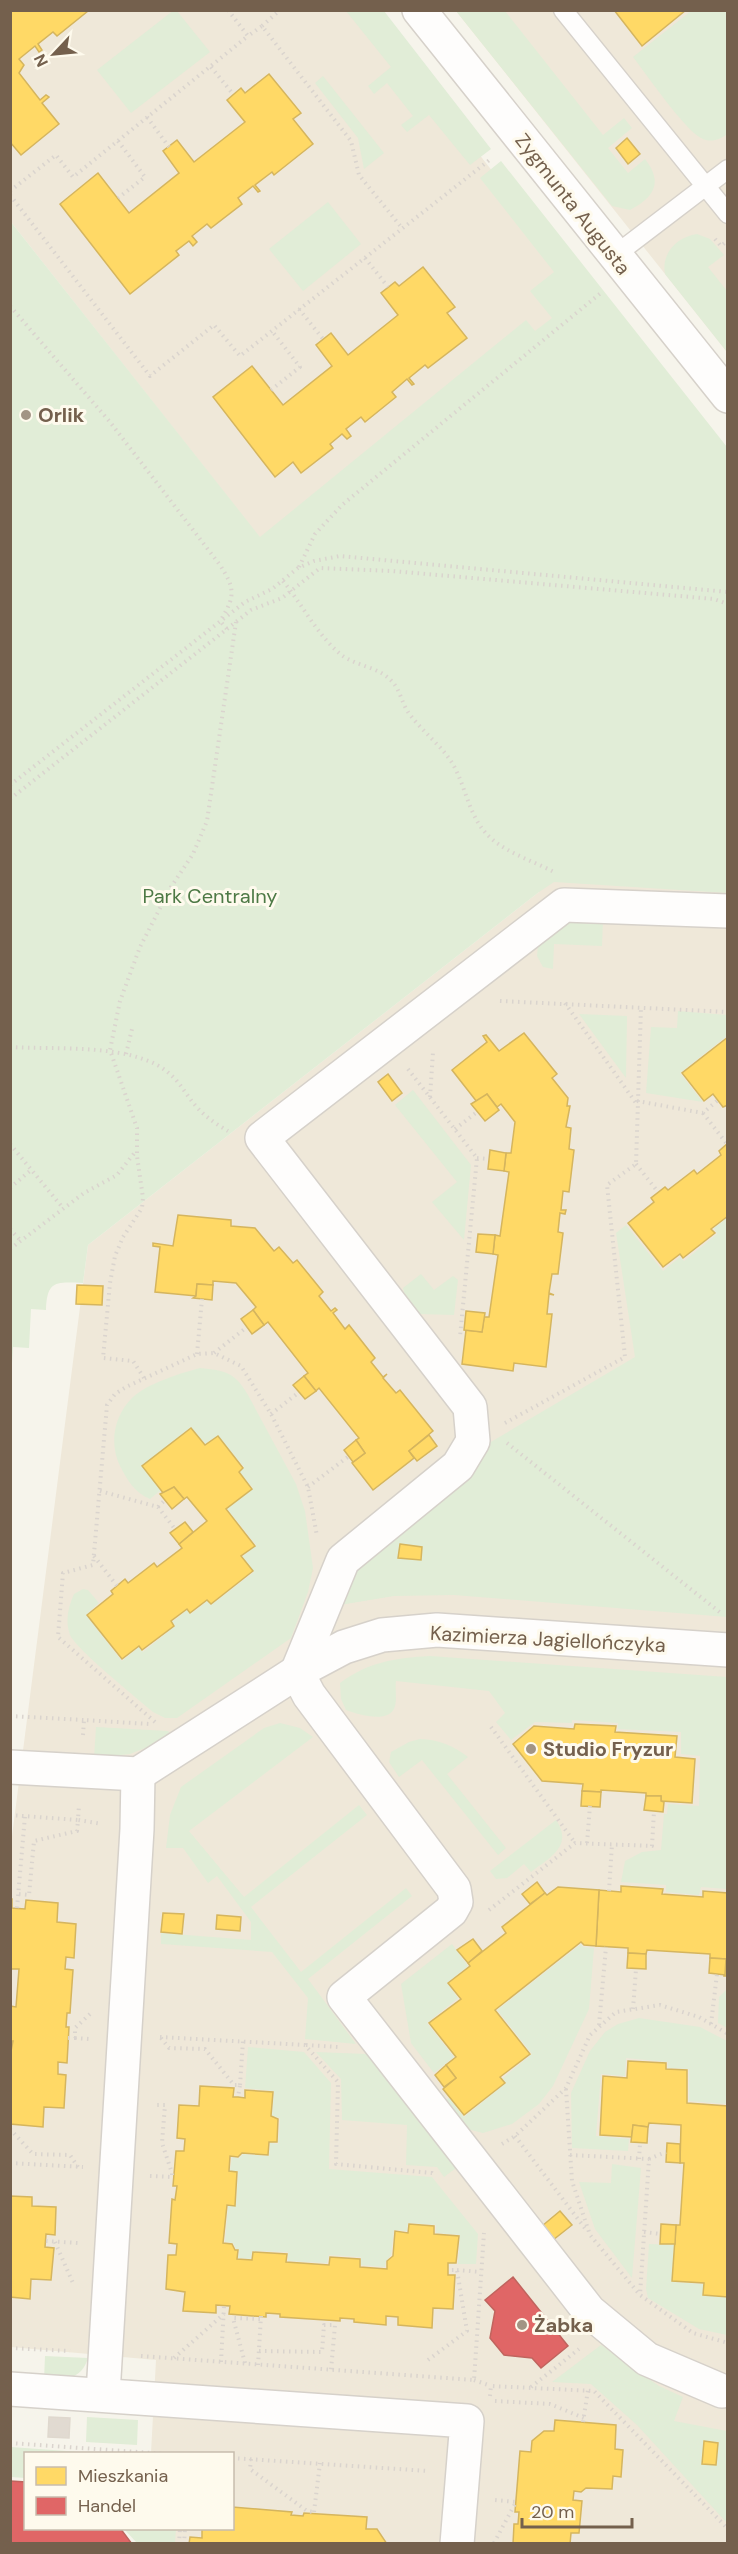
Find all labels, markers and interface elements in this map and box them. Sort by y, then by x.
north arrow [24,24,84,84]
text: N [29,51,53,70]
street label: Zygmunta Augusta [510,128,636,280]
place label: Orlik [38,402,85,428]
marker: Orlik [19,408,33,422]
park label: Park Centralny [143,883,277,909]
street label: Kazimierza Jagiellończyka [430,1620,666,1658]
place label: Studio Fryzur [543,1736,673,1762]
marker: Studio Fryzur [524,1742,538,1756]
place label: Żabka [534,2312,593,2338]
marker: Żabka [515,2318,529,2332]
legend [24,2452,234,2530]
text: Mieszkania [78,2464,168,2488]
scale bar [522,2491,632,2529]
text: Handel [78,2494,136,2518]
text: 20 m [531,2500,574,2524]

